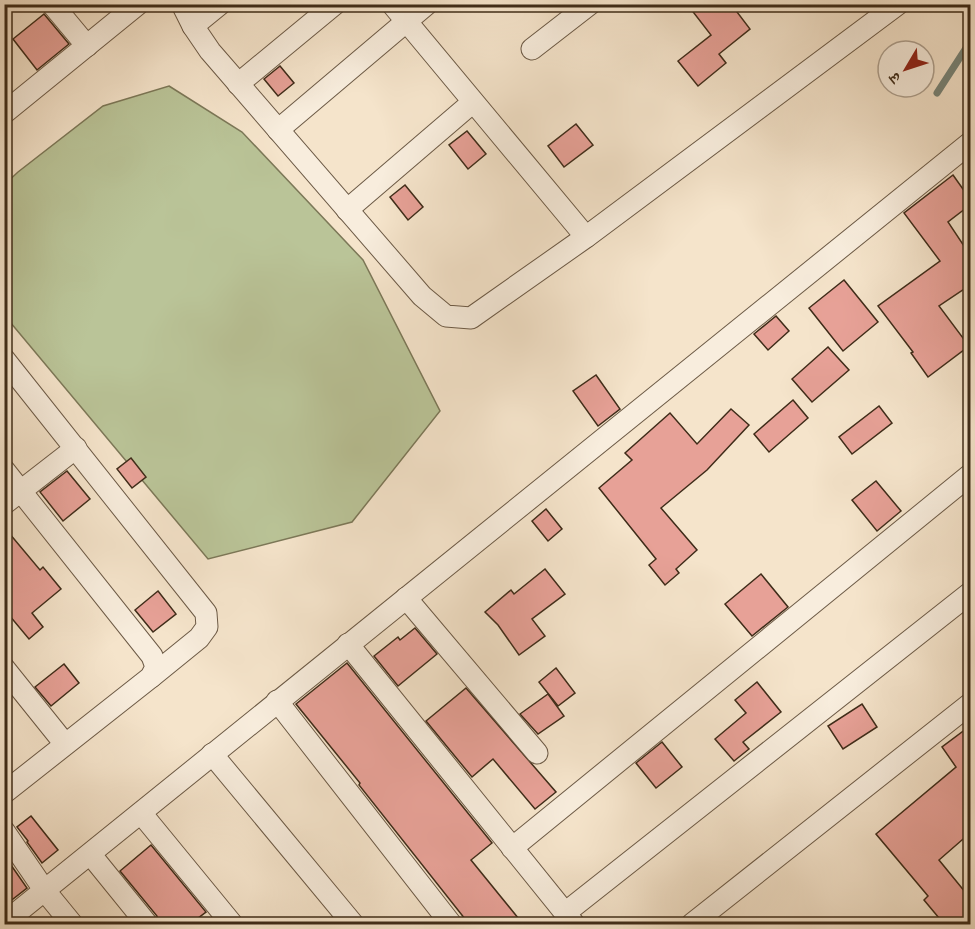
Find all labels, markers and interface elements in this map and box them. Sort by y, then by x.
north arrow [876,39,936,99]
text: उ [886,68,905,86]

